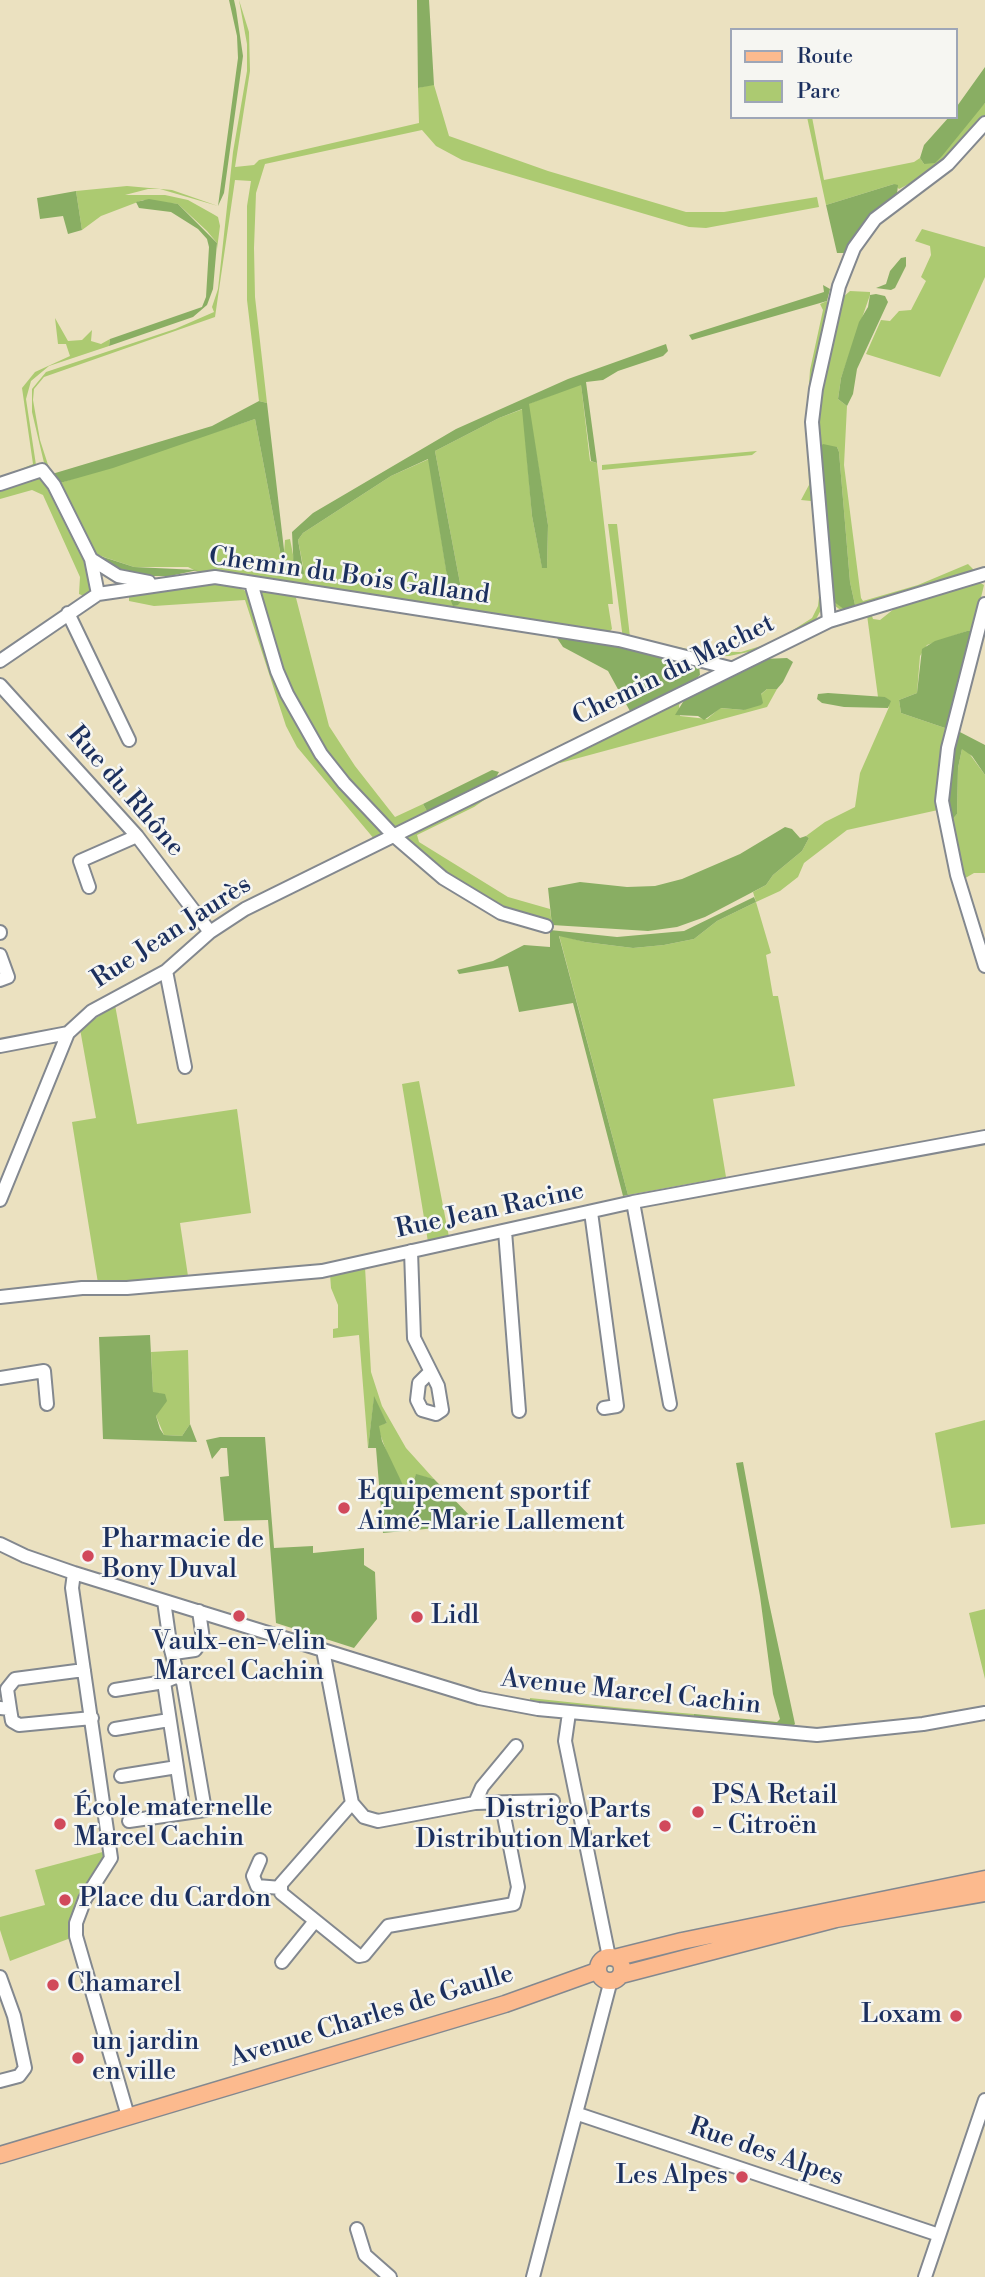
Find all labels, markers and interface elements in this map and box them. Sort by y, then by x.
legend [730,28,957,119]
text: Route [797,44,853,70]
text: Parc [797,79,840,105]
street label: Chemin du Bois Galland [207,542,491,612]
street label: Chemin du Machet [568,609,780,733]
street label: Rue du Rhône [60,720,190,864]
street label: Rue Jean Jaurès [86,870,258,996]
street label: Rue Jean Racine [393,1176,587,1246]
place label: Equipement sportif Aimé-Marie Lallement [358,1477,625,1538]
marker: Equipement sportif Aimé-Marie Lallement [336,1500,352,1516]
place label: Pharmacie de Bony Duval [102,1525,264,1586]
marker: Pharmacie de Bony Duval [80,1548,96,1564]
place label: Lidl [431,1601,479,1633]
marker: Vaulx-en-Velin Marcel Cachin [231,1608,247,1624]
marker: Lidl [409,1609,425,1625]
place label: Vaulx-en-Velin Marcel Cachin [152,1627,326,1688]
street label: Avenue Marcel Cachin [500,1664,762,1722]
place label: PSA Retail - Citroën [712,1781,837,1842]
place label: École maternelle Marcel Cachin [74,1793,273,1854]
place label: Distrigo Parts Distribution Market [415,1795,651,1856]
marker: PSA Retail - Citroën [690,1804,706,1820]
marker: École maternelle Marcel Cachin [52,1816,68,1832]
marker: Distrigo Parts Distribution Market [657,1818,673,1834]
place label: Place du Cardon [79,1884,271,1916]
marker: Place du Cardon [57,1892,73,1908]
street label: Avenue Charles de Gaulle [226,1959,518,2075]
place label: Chamarel [67,1969,181,2001]
marker: Chamarel [45,1977,61,1993]
place label: Loxam [861,2000,942,2032]
marker: Loxam [948,2008,964,2024]
place label: un jardin en ville [92,2027,199,2088]
marker: un jardin en ville [70,2050,86,2066]
street label: Rue des Alpes [685,2112,847,2194]
place label: Les Alpes [616,2161,728,2193]
marker: Les Alpes [734,2169,750,2185]

